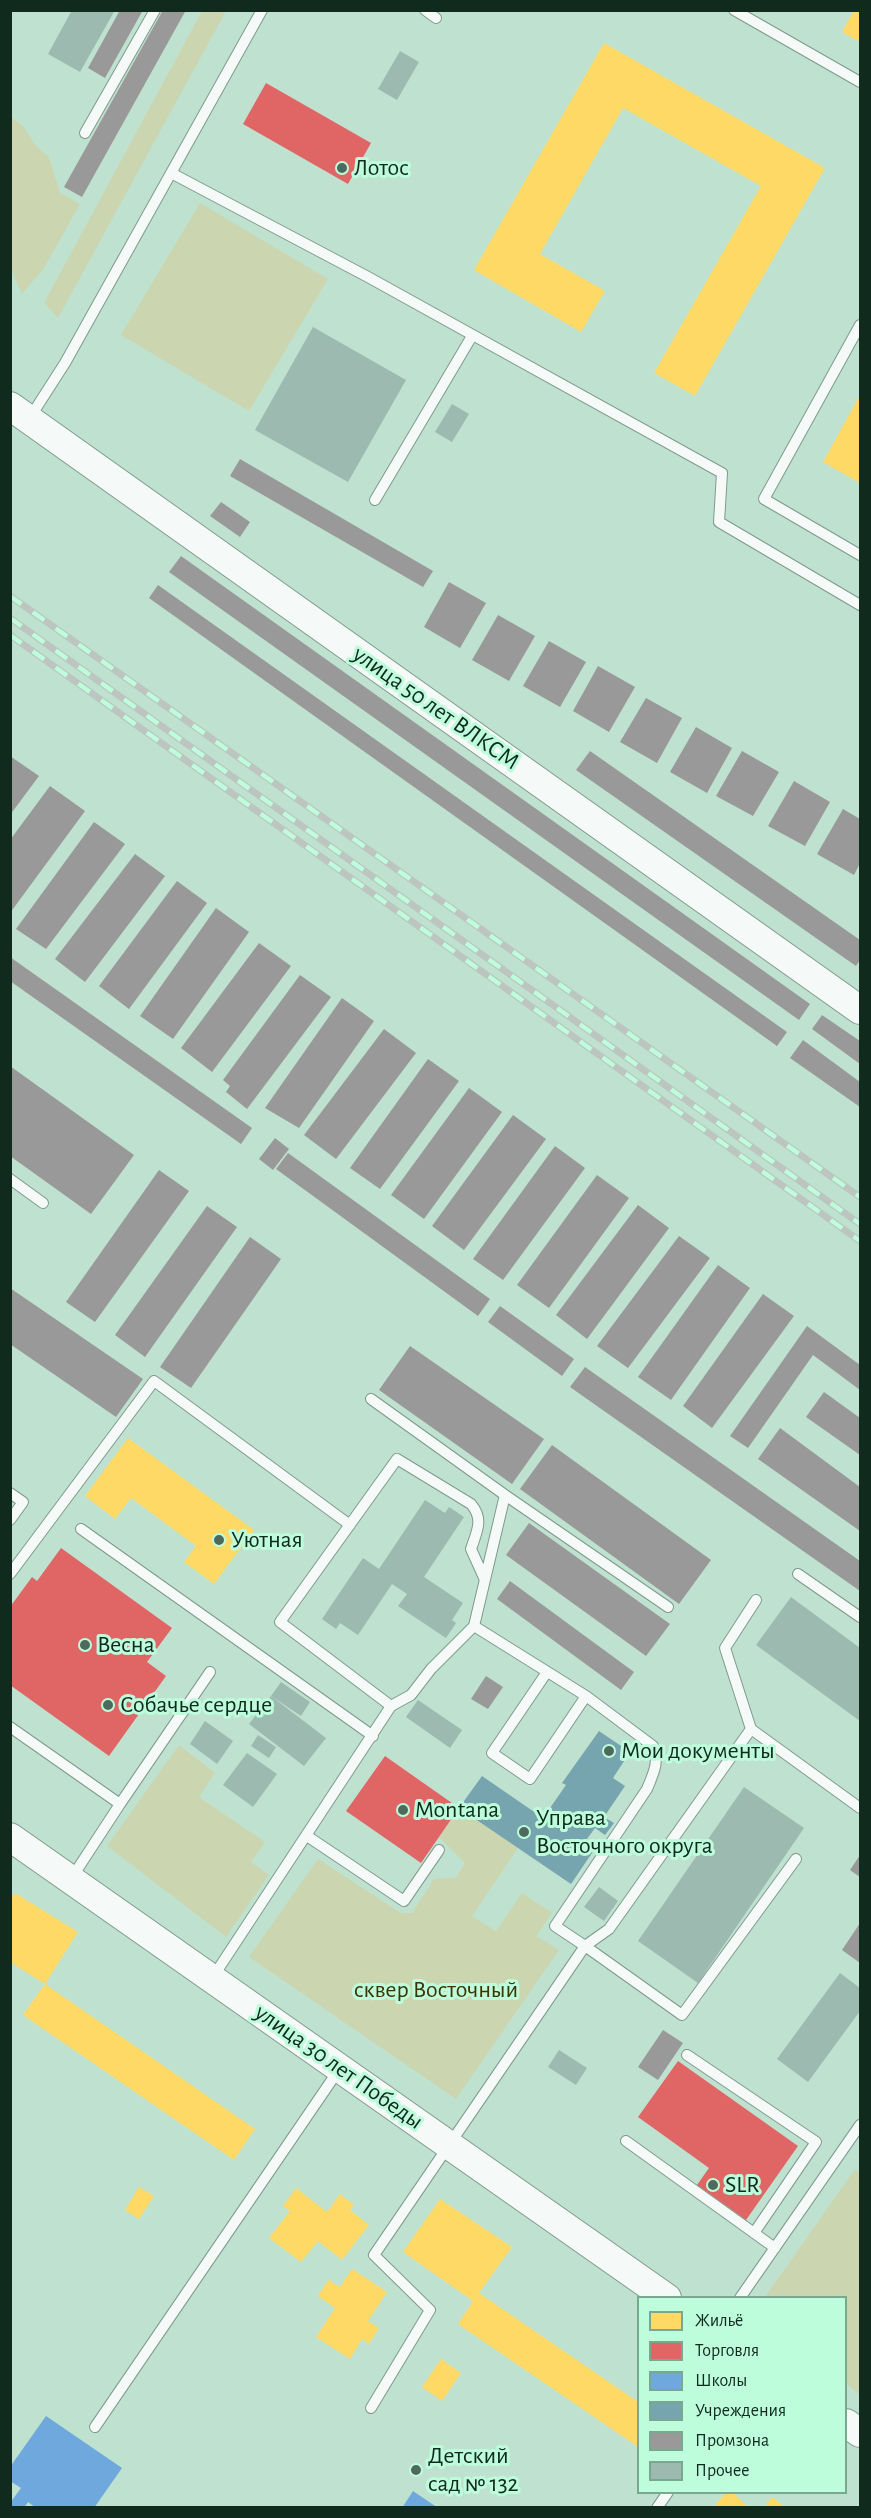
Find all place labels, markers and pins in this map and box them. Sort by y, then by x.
place label: Лотос [354,154,409,182]
marker: Лотос [335,161,349,175]
place label: Уютная [231,1526,303,1554]
marker: Уютная [212,1533,226,1547]
place label: Весна [97,1631,155,1659]
marker: Весна [78,1638,92,1652]
place label: Собачье сердце [120,1691,272,1719]
marker: Собачье сердце [101,1698,115,1712]
place label: Мои документы [621,1737,775,1765]
marker: Мои документы [602,1744,616,1758]
place label: Montana [415,1796,499,1824]
marker: Montana [396,1803,410,1817]
place label: Управа Восточного округа [536,1804,713,1860]
marker: Управа Восточного округа [517,1825,531,1839]
place label: SLR [725,2171,760,2199]
marker: SLR [706,2178,720,2192]
place label: Детский сад № 132 [428,2442,519,2498]
marker: Детский сад № 132 [409,2463,423,2477]

